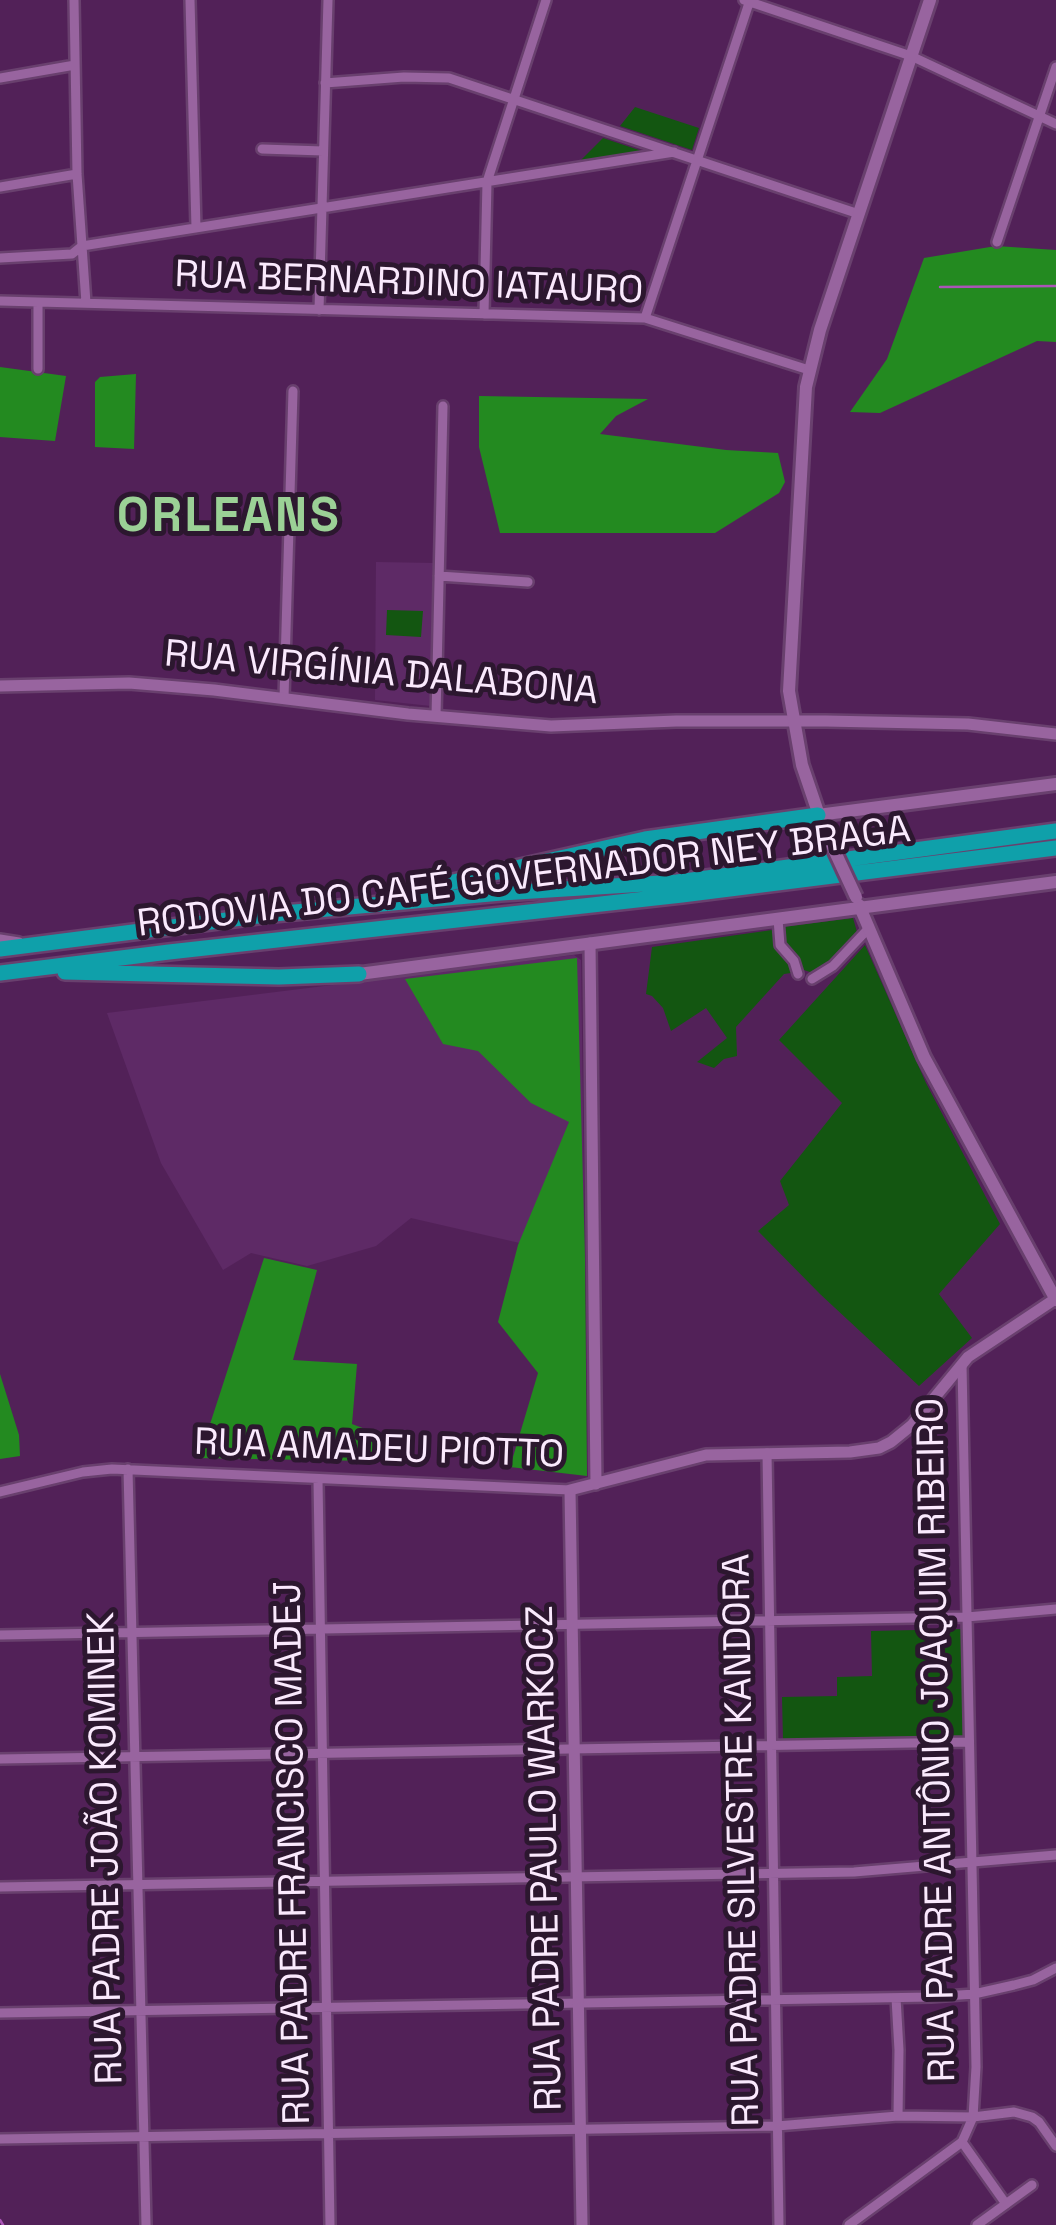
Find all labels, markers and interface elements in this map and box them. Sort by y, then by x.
street label: RUA BERNARDINO IATAURO [174,253,644,315]
district label: ORLEANS [117,489,341,547]
street label: RUA VIRGÍNIA DALABONA [162,632,600,716]
street label: RODOVIA DO CAFÉ GOVERNADOR NEY BRAGA [135,808,913,948]
street label: RUA PADRE ANTÔNIO JOAQUIM RIBEIRO [909,1397,967,2083]
street label: RUA AMADEU PIOTTO [193,1421,565,1479]
street label: RUA PADRE SILVESTRE KANDORA [715,1553,771,2127]
street label: RUA PADRE FRANCISCO MADEJ [266,1581,322,2125]
street label: RUA PADRE PAULO WARKOCZ [519,1605,573,2111]
street label: RUA PADRE JOÃO KOMINEK [80,1611,134,2085]

